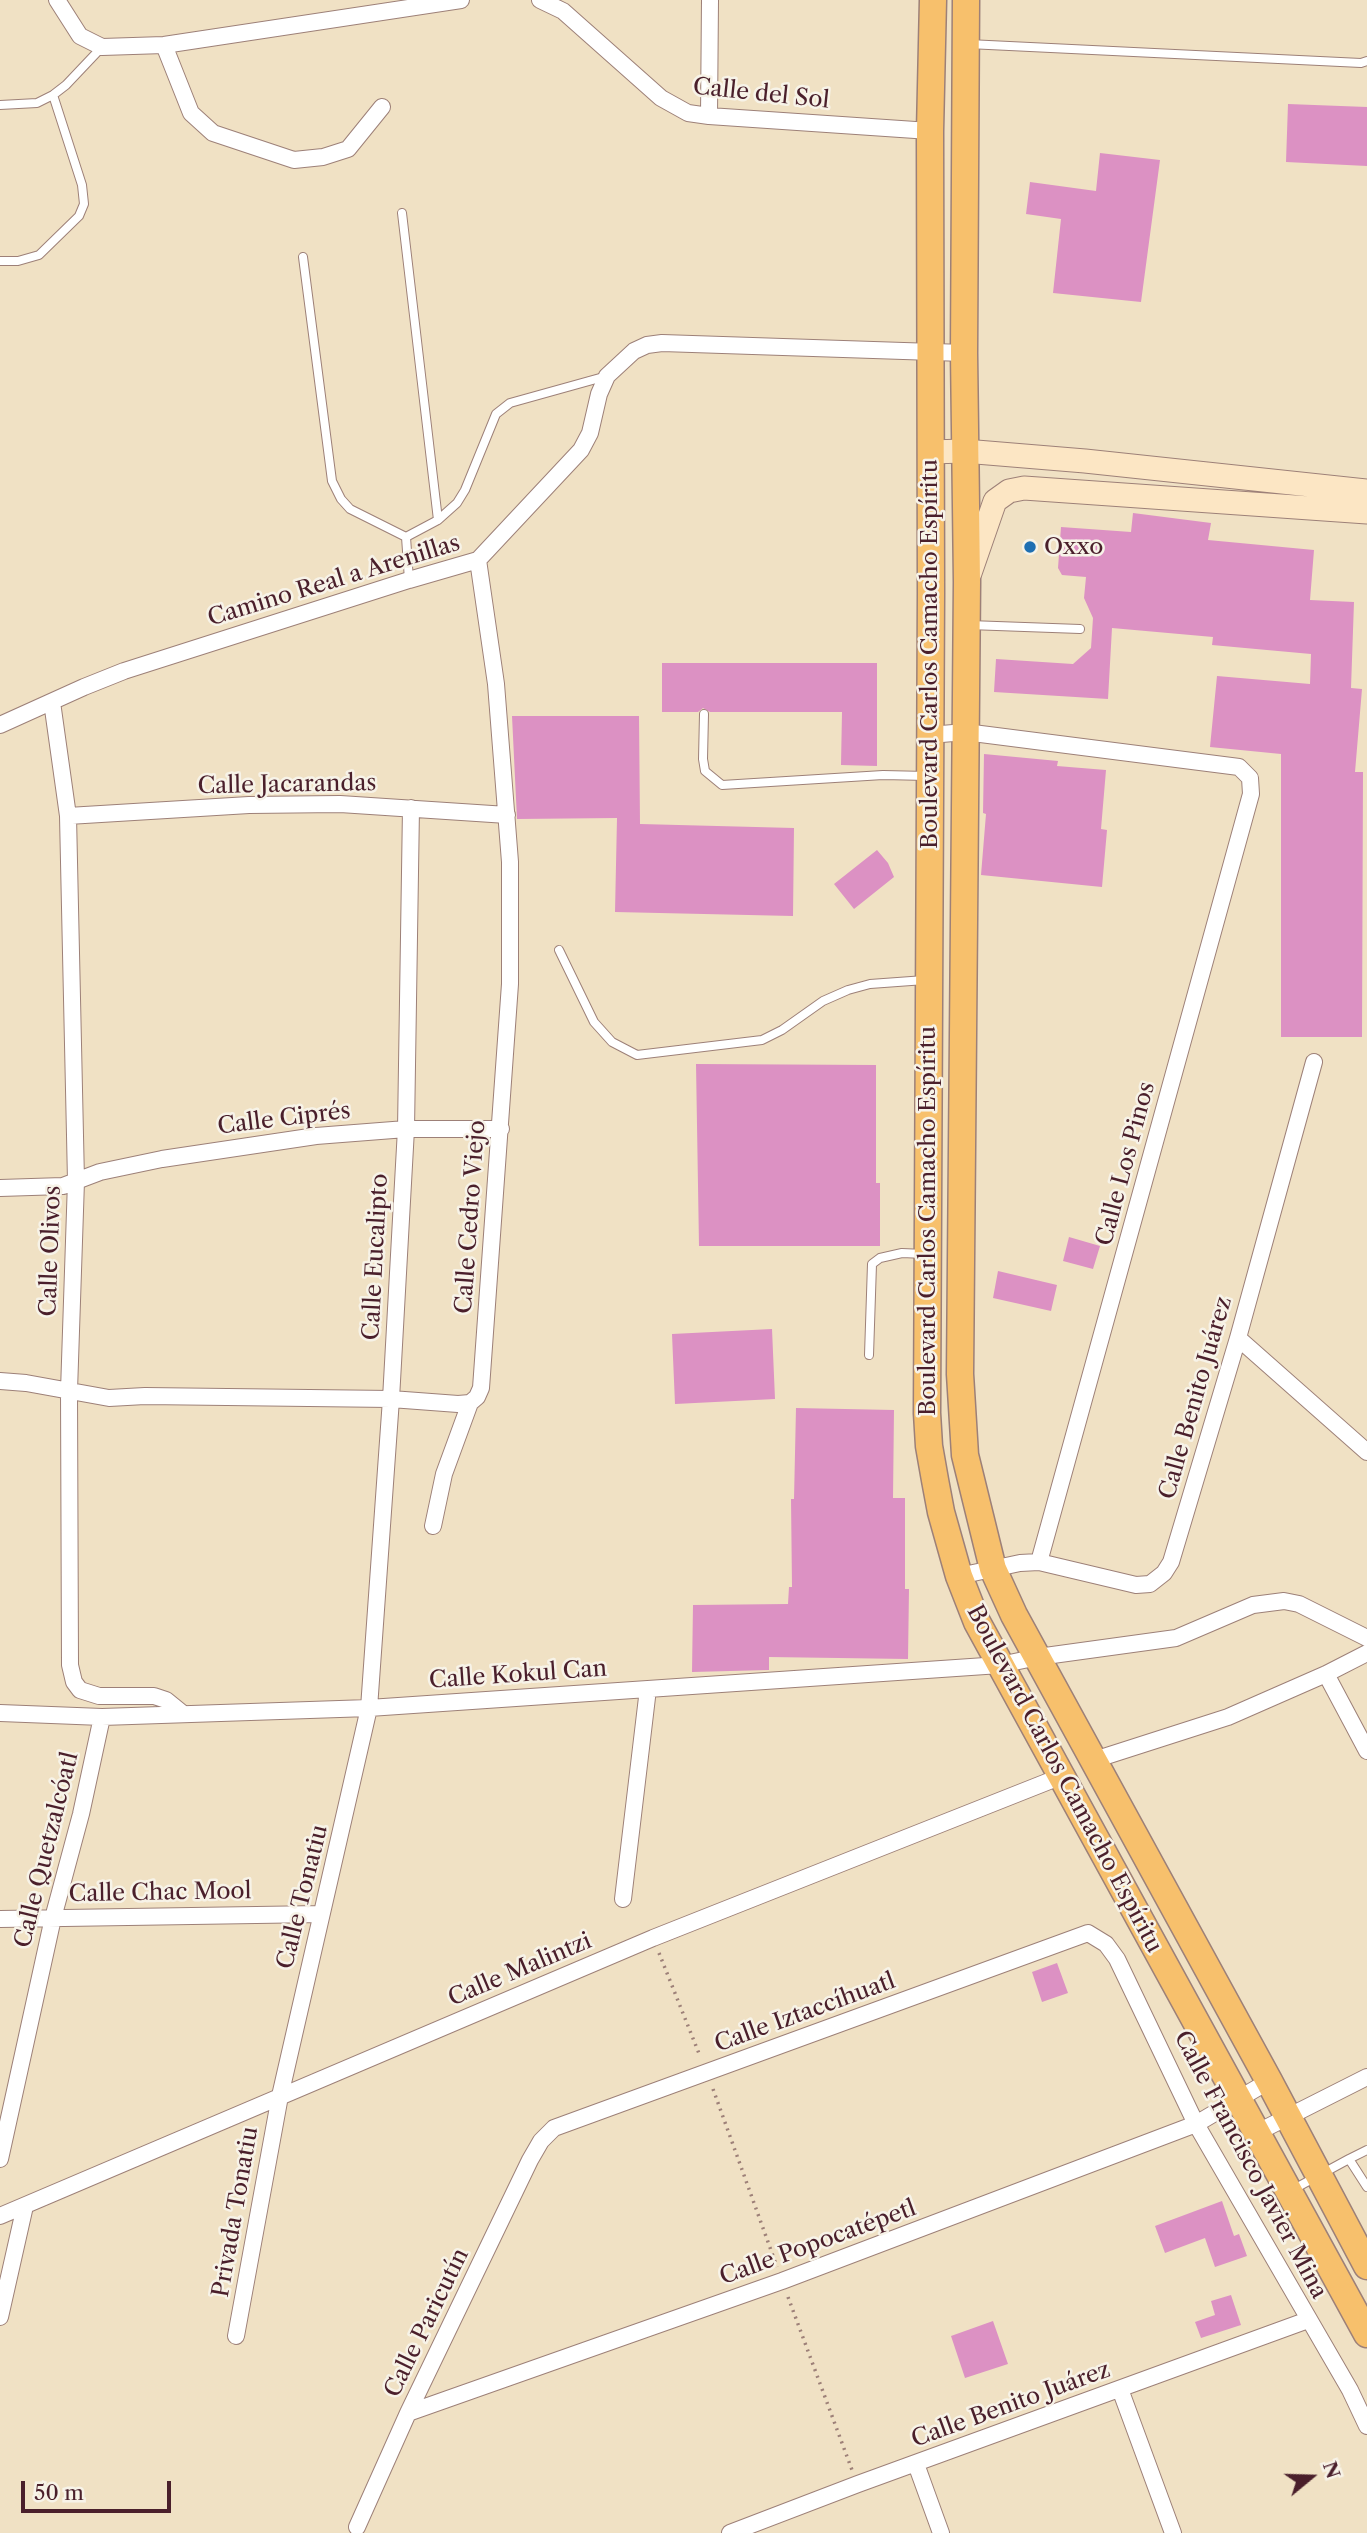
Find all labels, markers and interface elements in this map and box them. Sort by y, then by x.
street label: Calle del Sol [691,73,831,115]
street label: Boulevard Carlos Camacho Espíritu [916,459,944,849]
street label: Camino Real a Arenillas [205,529,463,633]
place label: Oxxo [1044,533,1103,561]
marker: Oxxo [1022,539,1038,555]
street label: Calle Jacarandas [197,770,377,800]
street label: Boulevard Carlos Camacho Espíritu [914,1026,942,1416]
street label: Calle Los Pinos [1091,1079,1161,1249]
street label: Calle Ciprés [216,1097,352,1141]
street label: Calle Cedro Viejo [450,1119,492,1315]
street label: Calle Eucalipto [358,1173,394,1341]
street label: Calle Olivos [35,1185,67,1317]
street label: Calle Benito Juárez [1154,1293,1238,1503]
street label: Boulevard Carlos Camacho Espíritu [960,1600,1168,1958]
street label: Calle Kokul Can [428,1655,608,1695]
street label: Calle Quetzalcóatl [9,1749,85,1951]
street label: Calle Tonatiu [272,1822,334,1972]
street label: Calle Chac Mool [68,1878,252,1908]
street label: Calle Malintzi [444,1927,596,2013]
street label: Calle Iztaccíhuatl [711,1968,899,2058]
street label: Calle Francisco Javier Mina [1168,2026,1332,2304]
street label: Privada Tonatiu [207,2125,265,2299]
street label: Calle Popocatépetl [716,2195,920,2291]
street label: Calle Paricutín [379,2244,475,2402]
street label: Calle Benito Juárez [908,2356,1114,2454]
north arrow [1276,2442,1346,2512]
text: N [1318,2458,1345,2482]
scale bar [24,2466,175,2510]
text: 50 m [34,2480,84,2505]

